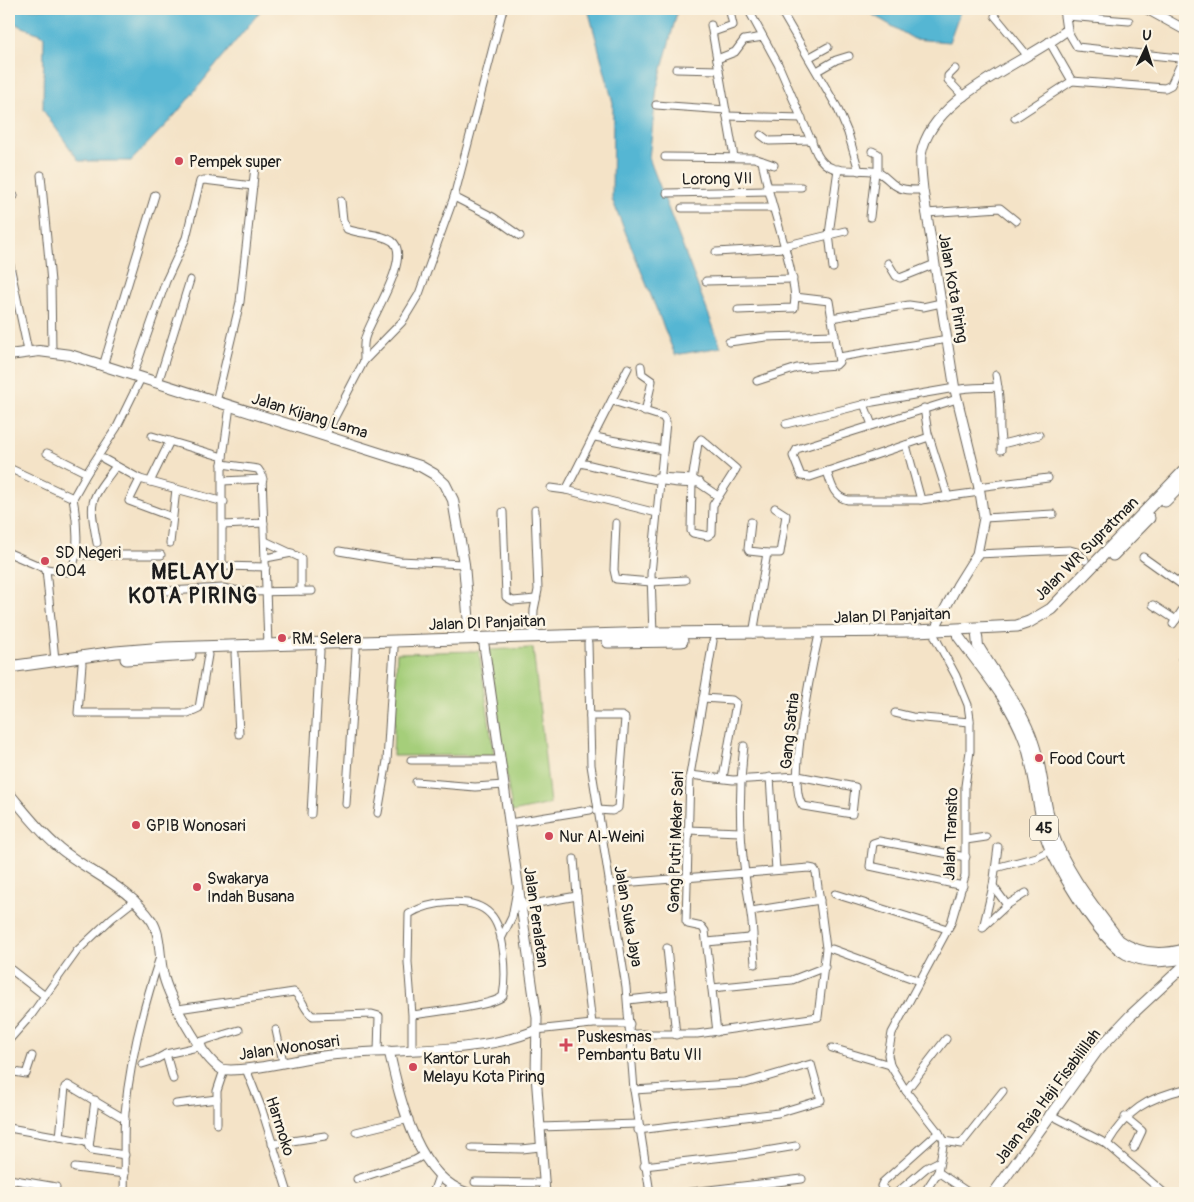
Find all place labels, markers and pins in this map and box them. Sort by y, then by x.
place label: Pempek super [189,152,282,172]
marker: Pempek super [173,155,185,167]
place label: SD Negeri 004 [55,543,121,581]
marker: SD Negeri 004 [39,555,51,567]
place label: RM. Selera [292,629,361,649]
marker: RM. Selera [276,632,288,644]
place label: Food Court [1049,749,1126,769]
marker: Food Court [1033,752,1045,764]
place label: GPIB Wonosari [146,816,246,836]
marker: GPIB Wonosari [130,819,142,831]
place label: Nur Al-Weini [559,827,644,847]
marker: Nur Al-Weini [543,830,555,842]
place label: Swakarya Indah Busana [207,869,295,907]
marker: Swakarya Indah Busana [191,881,203,893]
place label: Puskesmas Pembantu Batu VII [577,1027,702,1065]
marker: Puskesmas Pembantu Batu VII [559,1038,573,1052]
place label: Kantor Lurah Melayu Kota Piring [423,1049,545,1087]
marker: Kantor Lurah Melayu Kota Piring [407,1061,419,1073]

